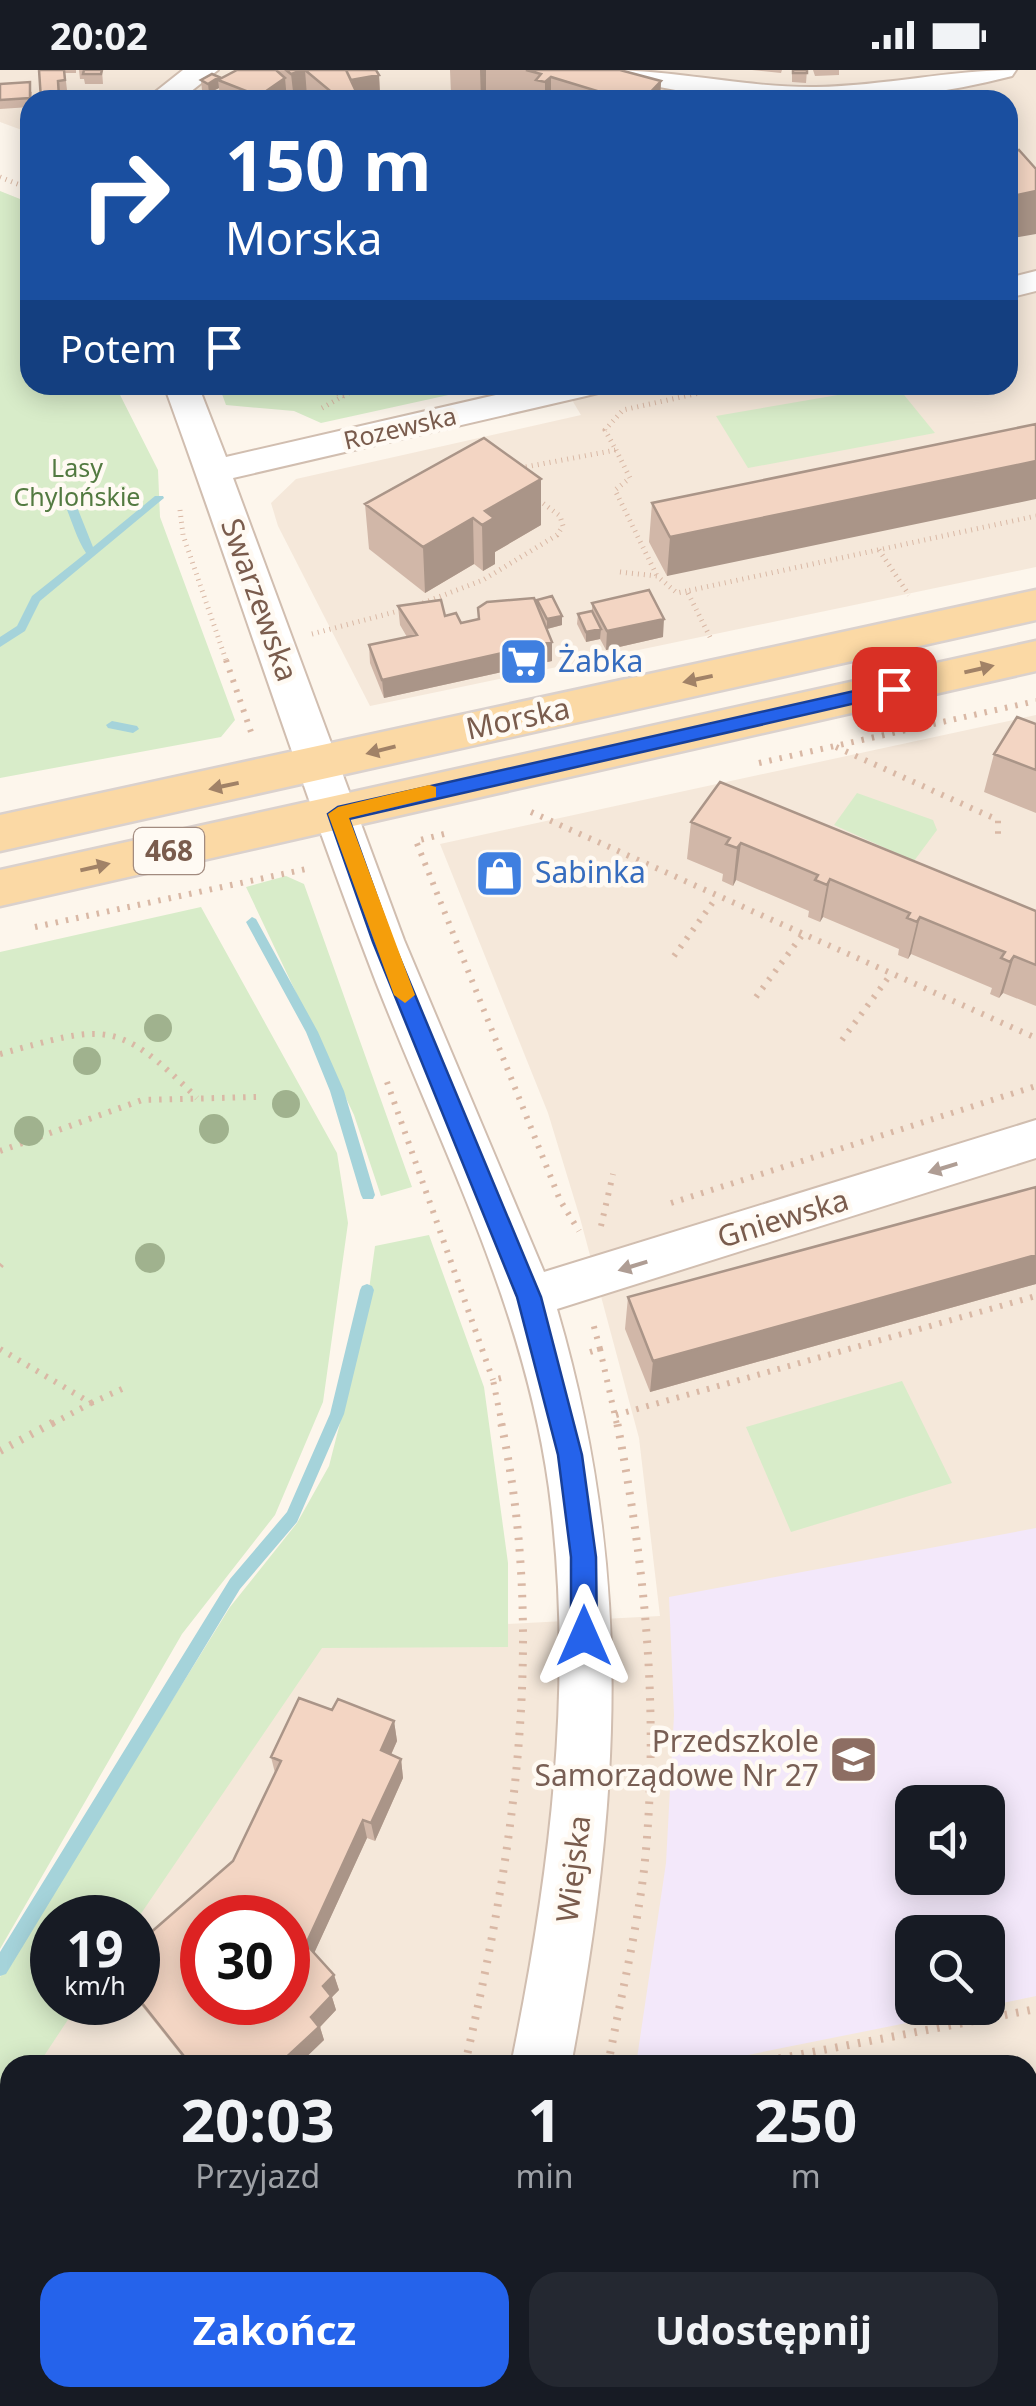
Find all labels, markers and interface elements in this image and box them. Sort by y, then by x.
text: 20:02 [50,9,148,61]
text: 150 m [225,116,432,212]
icon: right [60,130,190,260]
text: Morska [225,207,382,268]
icon: arrive [197,320,252,375]
text: Potem [60,322,177,374]
street label: Rozewska [340,398,460,457]
park label: Lasy Chylońskie [14,450,140,513]
street label: Swarzewska [212,512,309,687]
supermarket icon: Żabka [497,636,549,688]
place label: Żabka [558,640,643,681]
pin [852,647,937,732]
one-way arrow [964,661,995,676]
icon: arrive [867,662,922,717]
one-way arrow [682,672,713,687]
street label: Morska [462,687,573,748]
one-way arrow [365,743,396,759]
one-way arrow [208,779,239,794]
road number: 468 [134,828,204,874]
shop icon: Sabinka [474,847,526,899]
place label: Sabinka [535,851,646,892]
one-way arrow [80,859,111,874]
one-way arrow [928,1162,958,1177]
street label: Gniewska [712,1178,853,1257]
one-way arrow [617,1259,648,1274]
position arrow [532,1584,636,1688]
place label: Przedszkole Samorządowe Nr 27 [535,1720,819,1795]
school or university icon: Przedszkole Samorządowe Nr 27 [828,1733,880,1785]
map controls [895,1785,1005,2025]
button: sound [895,1785,1005,1895]
street label: Wiejska [546,1813,599,1925]
speed limit sign: 30 [180,1895,310,2025]
text: 19 [66,1914,124,1982]
button: search [895,1915,1005,2025]
text: km/h [64,1968,126,2002]
text: 20:03 [181,2078,335,2160]
text: 1 [527,2078,562,2160]
text: 250 [754,2078,857,2160]
text: Przyjazd [195,2154,320,2197]
text: min [516,2154,574,2197]
text: m [791,2154,821,2197]
button: Zakończ [40,2272,509,2387]
button: Udostępnij [529,2272,998,2387]

